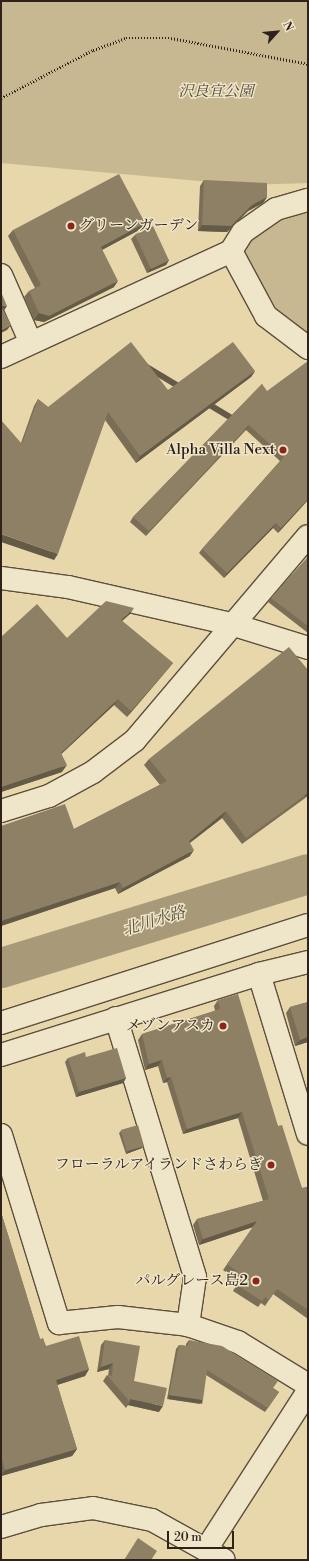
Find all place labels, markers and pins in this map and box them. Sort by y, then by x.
place label: グリーンガーデン [79,217,199,235]
marker: グリーンガーデン [66,221,76,231]
place label: Alpha Villa Next [166,441,275,459]
marker: Alpha Villa Next [278,445,288,455]
place label: メゾンアスカ [125,1017,215,1035]
marker: メゾンアスカ [218,1021,228,1031]
place label: フローラルアイランドさわらぎ [53,1156,263,1174]
marker: フローラルアイランドさわらぎ [266,1160,276,1170]
place label: パルグレース島2 [134,1272,248,1290]
marker: パルグレース島2 [251,1276,261,1286]

